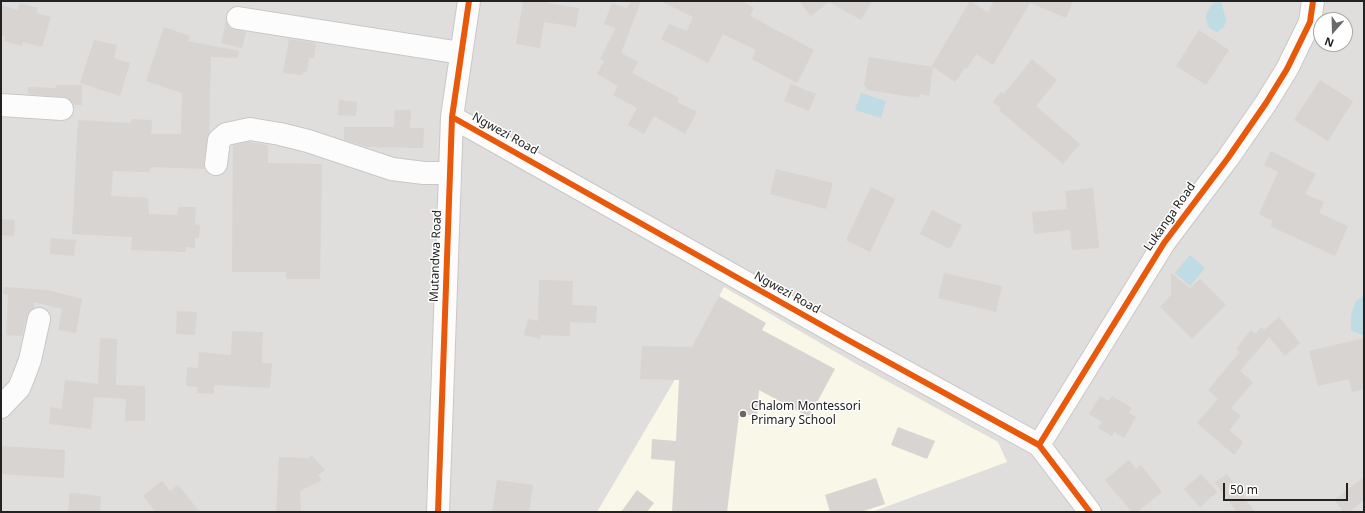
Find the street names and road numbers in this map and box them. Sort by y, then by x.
street label: Ngwezi Road [469,110,541,158]
street label: Lukanga Road [1141,180,1199,254]
street label: Mutandwa Road [427,210,445,302]
street label: Ngwezi Road [751,269,823,317]

